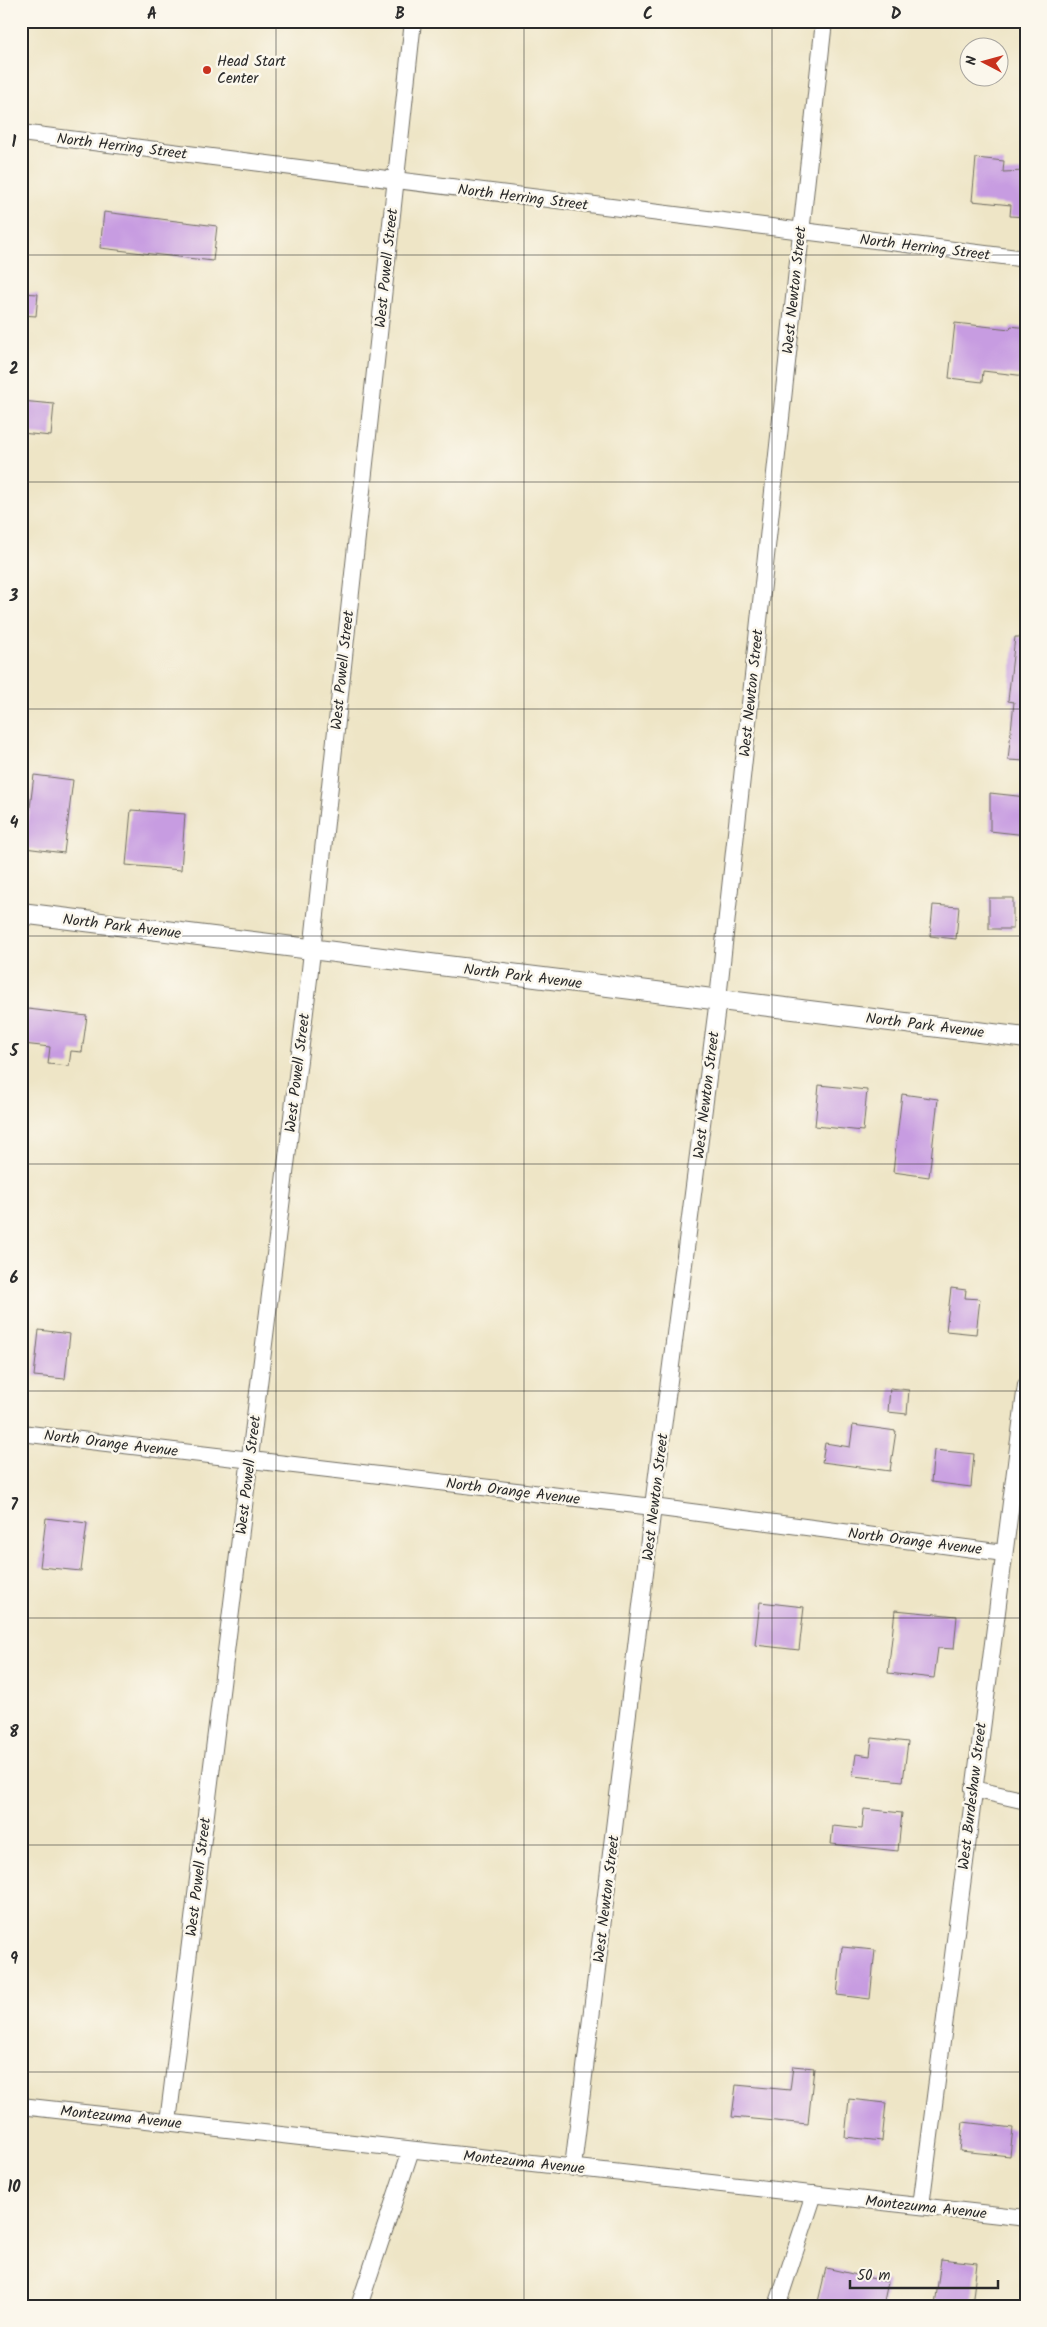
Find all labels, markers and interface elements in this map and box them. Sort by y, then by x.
text: A [147,2,157,27]
text: B [395,2,405,27]
text: C [643,2,653,27]
text: D [891,2,902,27]
north arrow [960,38,1010,88]
place label: Head Start Center [217,50,286,91]
text: N [961,55,983,66]
marker: Head Start Center [201,64,213,76]
street label: North Herring Street [55,127,189,167]
text: 1 [12,130,17,155]
street label: North Herring Street [456,178,590,218]
street label: West Powell Street [369,207,405,329]
street label: West Newton Street [776,225,814,355]
street label: North Herring Street [858,228,992,268]
text: 2 [9,357,19,382]
text: 3 [9,584,19,609]
street label: West Powell Street [325,609,361,731]
street label: West Newton Street [733,628,771,758]
text: 4 [10,811,19,836]
street label: North Park Avenue [61,908,183,946]
street label: North Park Avenue [462,958,584,996]
street label: North Park Avenue [864,1007,986,1045]
street label: West Powell Street [279,1012,317,1134]
street label: West Newton Street [687,1030,727,1160]
text: 5 [9,1039,20,1064]
text: 6 [10,1266,19,1291]
street label: West Powell Street [230,1414,268,1536]
street label: North Orange Avenue [42,1424,180,1464]
street label: West Newton Street [636,1432,676,1562]
street label: North Orange Avenue [444,1472,582,1512]
text: 7 [10,1493,18,1518]
street label: North Orange Avenue [846,1522,984,1562]
text: 8 [9,1720,19,1745]
street label: West Burdeshaw Street [952,1721,994,1871]
street label: West Powell Street [180,1816,218,1938]
street label: West Newton Street [587,1834,627,1964]
text: 9 [10,1947,18,1972]
street label: Montezuma Avenue [59,2100,183,2136]
street label: Montezuma Avenue [462,2145,586,2181]
text: 10 [7,2175,21,2200]
street label: Montezuma Avenue [864,2190,988,2226]
scale bar [850,2257,997,2289]
text: 50 m [857,2264,891,2288]

